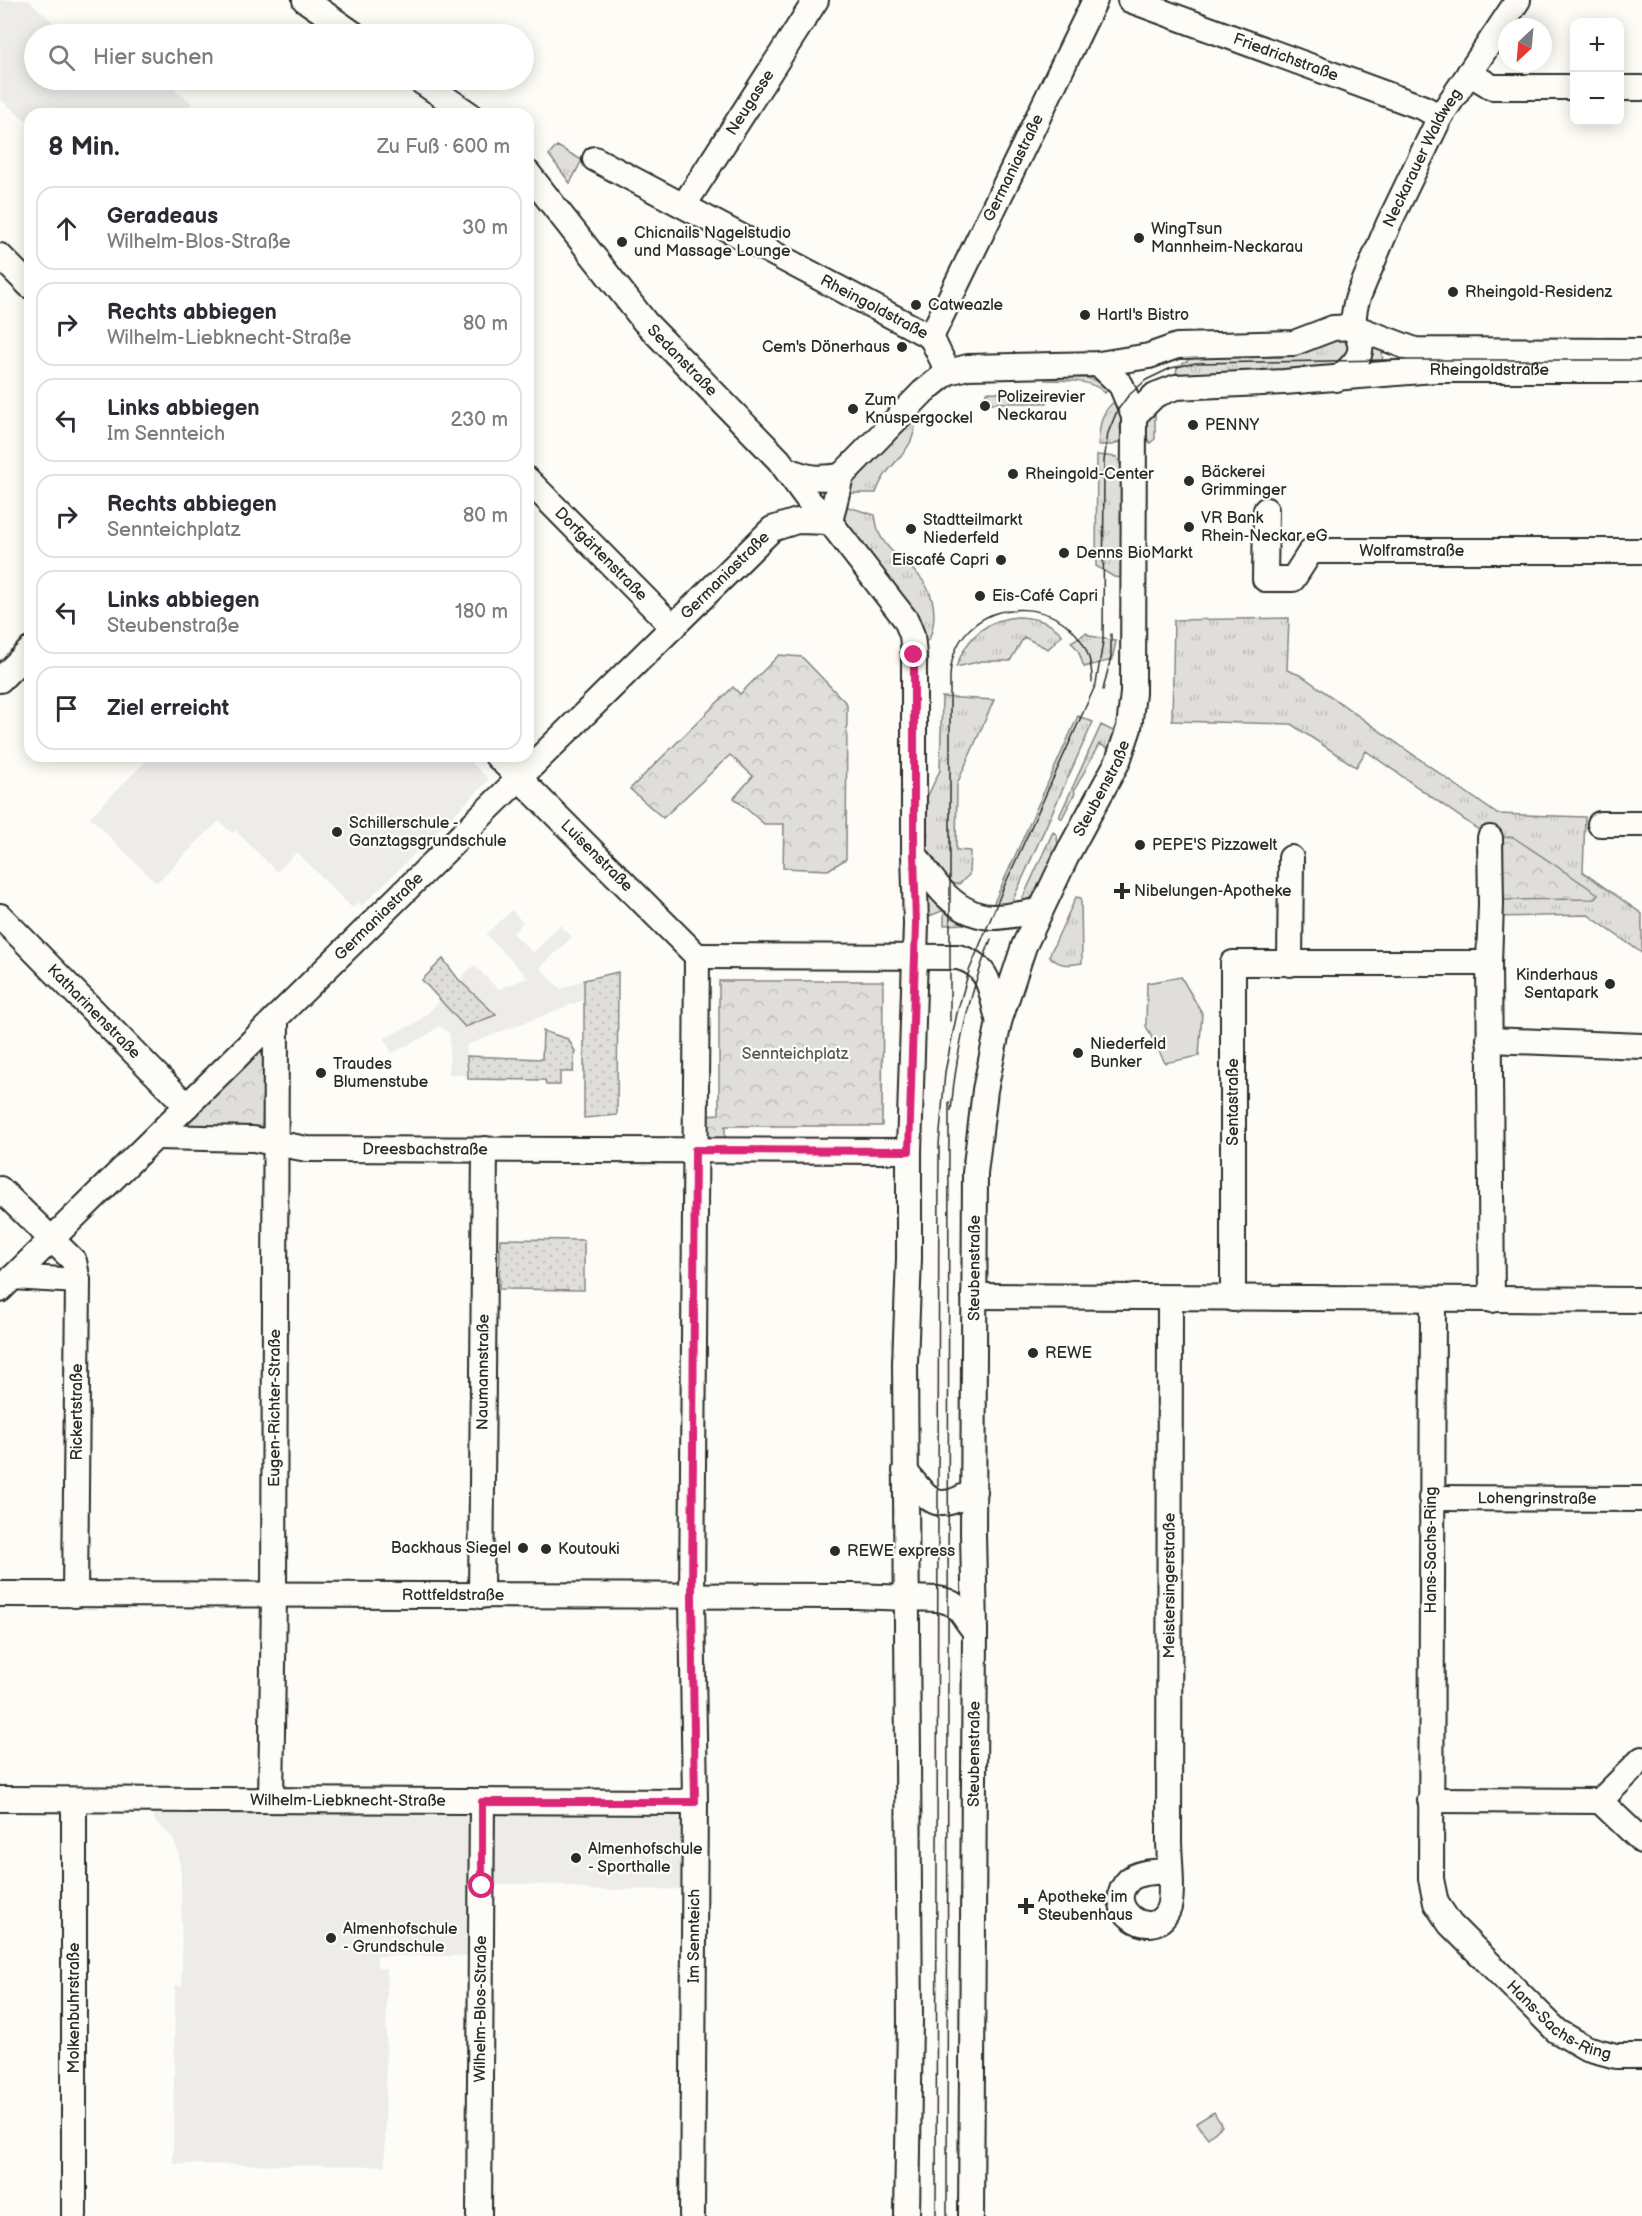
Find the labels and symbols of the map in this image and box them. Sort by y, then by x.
north arrow [1498,18,1552,72]
street label: Friedrichstraße [1231,29,1341,85]
street label: Neugasse [722,66,778,139]
street label: Neckarauer Waldweg [1379,85,1466,230]
street label: Germaniastraße [979,111,1048,225]
place label: WingTsun Mannheim-Neckarau [1151,220,1303,257]
place label: Chicnails Nagelstudio und Massage Lounge [634,224,791,261]
marker: WingTsun Mannheim-Neckarau [1132,231,1146,245]
marker: Chicnails Nagelstudio und Massage Lounge [615,235,629,249]
street label: Rheingoldstraße [817,271,932,343]
place label: Rheingold-Residenz [1465,283,1613,302]
marker: Rheingold-Residenz [1446,285,1460,299]
place label: Catweazle [928,296,1004,315]
marker: Catweazle [909,298,923,312]
place label: Hartl's Bistro [1097,306,1189,325]
marker: Hartl's Bistro [1078,308,1092,322]
street label: Sedanstraße [643,321,722,400]
place label: Cem's Dönerhaus [762,338,890,357]
marker: Cem's Dönerhaus [895,340,909,354]
street label: Rheingoldstraße [1430,361,1549,380]
place label: Polizeirevier Neckarau [997,388,1085,425]
place label: Zum Knuspergockel [864,391,973,428]
marker: Polizeirevier Neckarau [978,399,992,413]
marker: Zum Knuspergockel [846,402,860,416]
place label: PENNY [1205,416,1260,435]
marker: PENNY [1186,418,1200,432]
place label: Bäckerei Grimminger [1201,463,1287,500]
place label: Rheingold-Center [1025,465,1154,484]
marker: Rheingold-Center [1006,467,1020,481]
marker: Bäckerei Grimminger [1182,474,1196,488]
street label: Dorfgärtenstraße [551,503,652,605]
place label: VR Bank Rhein-Neckar eG [1201,509,1328,546]
place label: Stadtteilmarkt Niederfeld [923,511,1023,548]
marker: VR Bank Rhein-Neckar eG [1182,520,1196,534]
marker: Stadtteilmarkt Niederfeld [904,522,918,536]
street label: Germaniastraße [677,527,774,623]
street label: Wolframstraße [1359,542,1465,561]
place label: Denns BioMarkt [1076,544,1193,563]
marker: Denns BioMarkt [1057,546,1071,560]
place label: Eiscafé Capri [892,551,989,570]
marker: Eiscafé Capri [994,553,1008,567]
place label: Eis-Café Capri [992,587,1098,606]
marker: Eis-Café Capri [973,589,987,603]
route end [900,641,926,667]
street label: Steubenstraße [1069,737,1134,840]
place label: Schillerschule - Ganztagsgrundschule [349,814,507,851]
street label: Luisenstraße [557,816,637,896]
marker: Schillerschule - Ganztagsgrundschule [330,825,344,839]
place label: PEPE'S Pizzawelt [1152,836,1277,855]
marker: PEPE'S Pizzawelt [1133,838,1147,852]
street label: Germaniastraße [330,868,428,964]
place label: Nibelungen-Apotheke [1134,882,1292,901]
marker: Nibelungen-Apotheke [1115,884,1129,898]
street label: Katharinenstraße [43,960,145,1063]
place label: Kinderhaus Sentapark [1516,966,1598,1003]
marker: Kinderhaus Sentapark [1603,977,1617,991]
place label: Niederfeld Bunker [1090,1035,1166,1072]
park label: Sennteichplatz [742,1045,849,1064]
marker: Niederfeld Bunker [1071,1046,1085,1060]
place label: Traudes Blumenstube [333,1055,429,1092]
street label: Sentastraße [1224,1058,1243,1146]
marker: Traudes Blumenstube [314,1066,328,1080]
street label: Dreesbachstraße [362,1140,488,1159]
street label: Steubenstraße [965,1215,984,1321]
street label: Naumannstraße [473,1313,493,1430]
street label: Eugen-Richter-Straße [265,1329,284,1487]
place label: REWE [1045,1344,1092,1363]
marker: REWE [1026,1346,1040,1360]
street label: Rickertstraße [68,1363,87,1461]
street label: Hans-Sachs-Ring [1422,1487,1441,1613]
street label: Lohengrinstraße [1478,1489,1597,1508]
street label: Meistersingerstraße [1160,1512,1179,1659]
place label: Backhaus Siegel [391,1539,511,1558]
place label: Koutouki [558,1540,620,1559]
marker: Backhaus Siegel [516,1541,530,1555]
marker: Koutouki [539,1542,553,1556]
place label: REWE express [847,1542,955,1561]
marker: REWE express [828,1544,842,1558]
street label: Rottfeldstraße [402,1585,505,1605]
street label: Steubenstraße [964,1700,984,1807]
street label: Wilhelm-Liebknecht-Straße [250,1791,446,1810]
place label: Almenhofschule - Sporthalle [588,1840,703,1877]
marker: Almenhofschule - Sporthalle [569,1851,583,1865]
route start [468,1872,494,1898]
place label: Apotheke im Steubenhaus [1038,1888,1133,1925]
street label: Im Sennteich [684,1889,704,1983]
marker: Apotheke im Steubenhaus [1019,1899,1033,1913]
place label: Almenhofschule - Grundschule [343,1920,458,1957]
marker: Almenhofschule - Grundschule [324,1931,338,1945]
street label: Wilhelm-Blos-Straße [470,1935,491,2083]
street label: Molkenbuhrstraße [65,1942,84,2073]
street label: Hans-Sachs-Ring [1503,1977,1613,2064]

